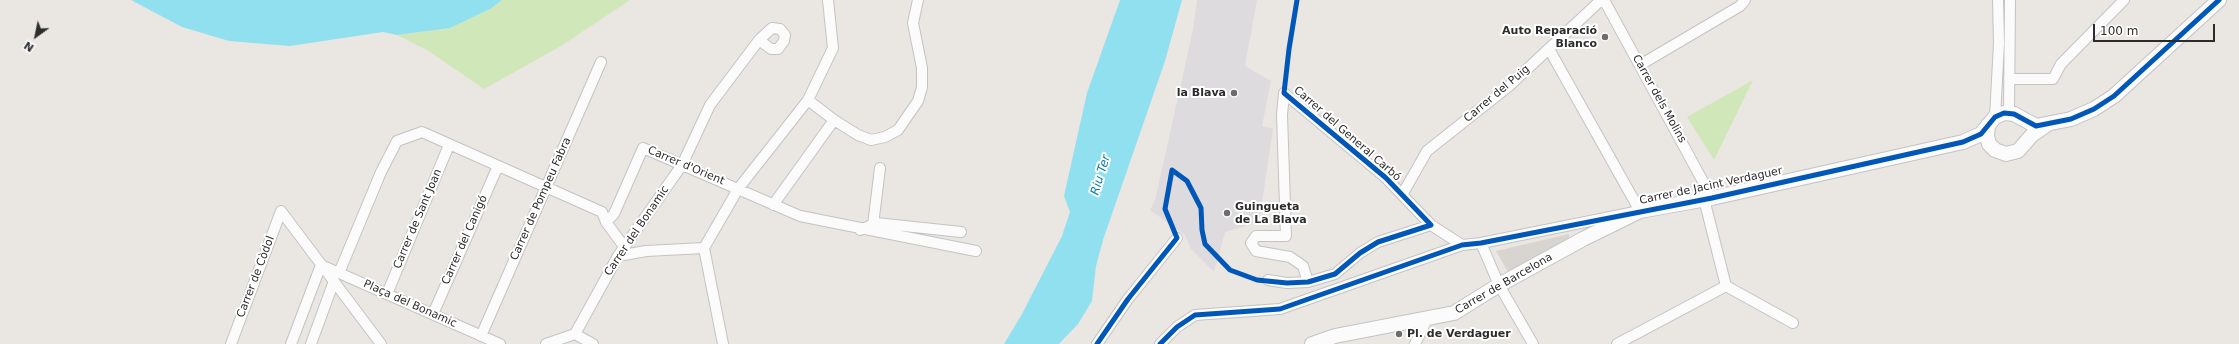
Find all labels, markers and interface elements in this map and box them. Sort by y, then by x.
north arrow [16,16,56,56]
scale bar [2095,16,2217,42]
place label: Auto Reparació Blanco [1502,24,1597,50]
text: 100 m [2100,24,2138,38]
marker: Auto Reparació Blanco [1600,32,1610,42]
text: N [22,39,37,54]
street label: Carrer dels Molins [1629,53,1689,145]
street label: Carrer del Puig [1462,63,1532,125]
street label: Carrer del General Carbó [1291,84,1403,184]
place label: la Blava [1177,86,1226,100]
marker: la Blava [1229,88,1239,98]
street label: Carrer de Pompeu Fabra [508,135,574,263]
street label: Carrer d'Orient [646,144,726,188]
water label: Riu Ter [1088,153,1114,197]
street label: Carrer de Jacint Verdaguer [1638,164,1784,208]
street label: Carrer de Sant Joan [391,167,445,271]
street label: Carrer del Bonamic [602,183,672,279]
street label: Carrer del Canigó [439,193,491,287]
place label: Guingueta de La Blava [1235,200,1307,226]
marker: Guingueta de La Blava [1222,208,1232,218]
street label: Carrer de Còdol [234,234,278,320]
street label: Carrer de Barcelona [1453,251,1555,317]
street label: Plaça del Bonamic [361,277,459,331]
place label: Pl. de Verdaguer [1407,327,1511,341]
marker: Pl. de Verdaguer [1394,329,1404,339]

